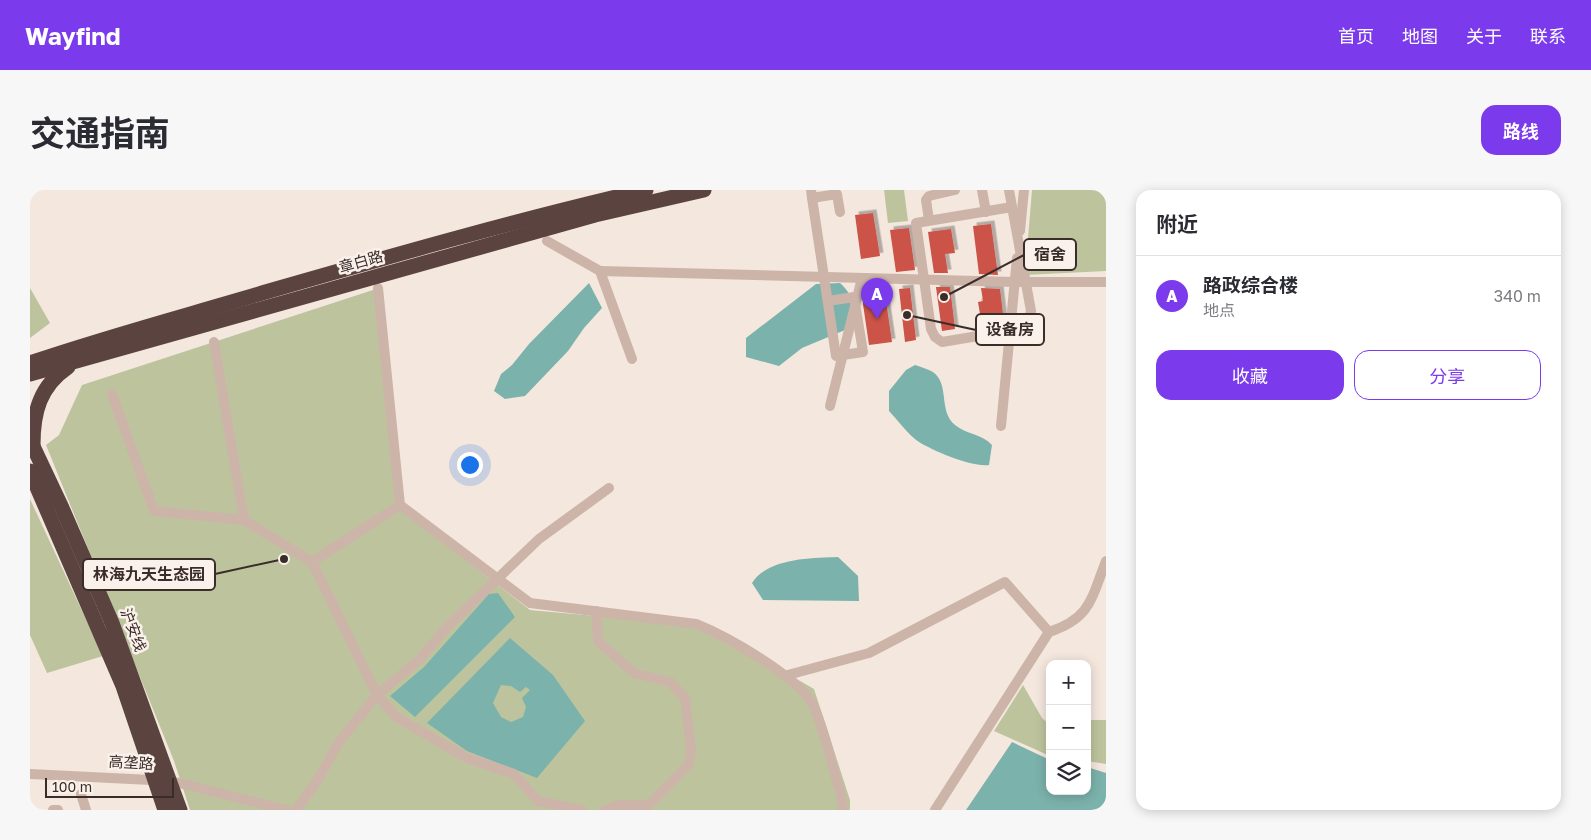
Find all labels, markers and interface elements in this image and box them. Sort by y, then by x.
text: Wayfind [25,21,121,50]
text: 首页 [1338,25,1374,47]
text: 地图 [1402,25,1438,47]
text: 关于 [1466,25,1502,47]
text: 联系 [1530,25,1566,47]
button: 路线 [1481,105,1561,155]
text: 交通指南 [30,112,170,154]
text: 附近 [1156,211,1198,237]
callout: 宿舍 [1024,239,1076,270]
text: 宿舍 [1034,244,1066,264]
street label: 章白路 [337,246,385,276]
text: 路政综合楼 [1203,273,1298,296]
pin: A [861,278,893,319]
text: A [1166,286,1178,306]
text: 340 m [1494,286,1541,306]
text: 地点 [1203,300,1235,320]
callout: 设备房 [976,314,1044,345]
text: 设备房 [986,319,1034,339]
button: 收藏 [1156,350,1344,400]
button: 分享 [1354,350,1541,400]
your location [457,452,483,478]
callout: 林海九天生态园 [83,559,215,590]
text: 林海九天生态园 [93,564,205,584]
street label: 沪安线 [117,605,150,654]
map controls [1046,660,1091,795]
button: + [1046,660,1091,705]
button: − [1046,705,1091,750]
button: layers [1046,750,1091,795]
street label: 高垄路 [108,752,154,772]
scale bar [45,775,174,798]
text: 100 m [52,778,92,795]

